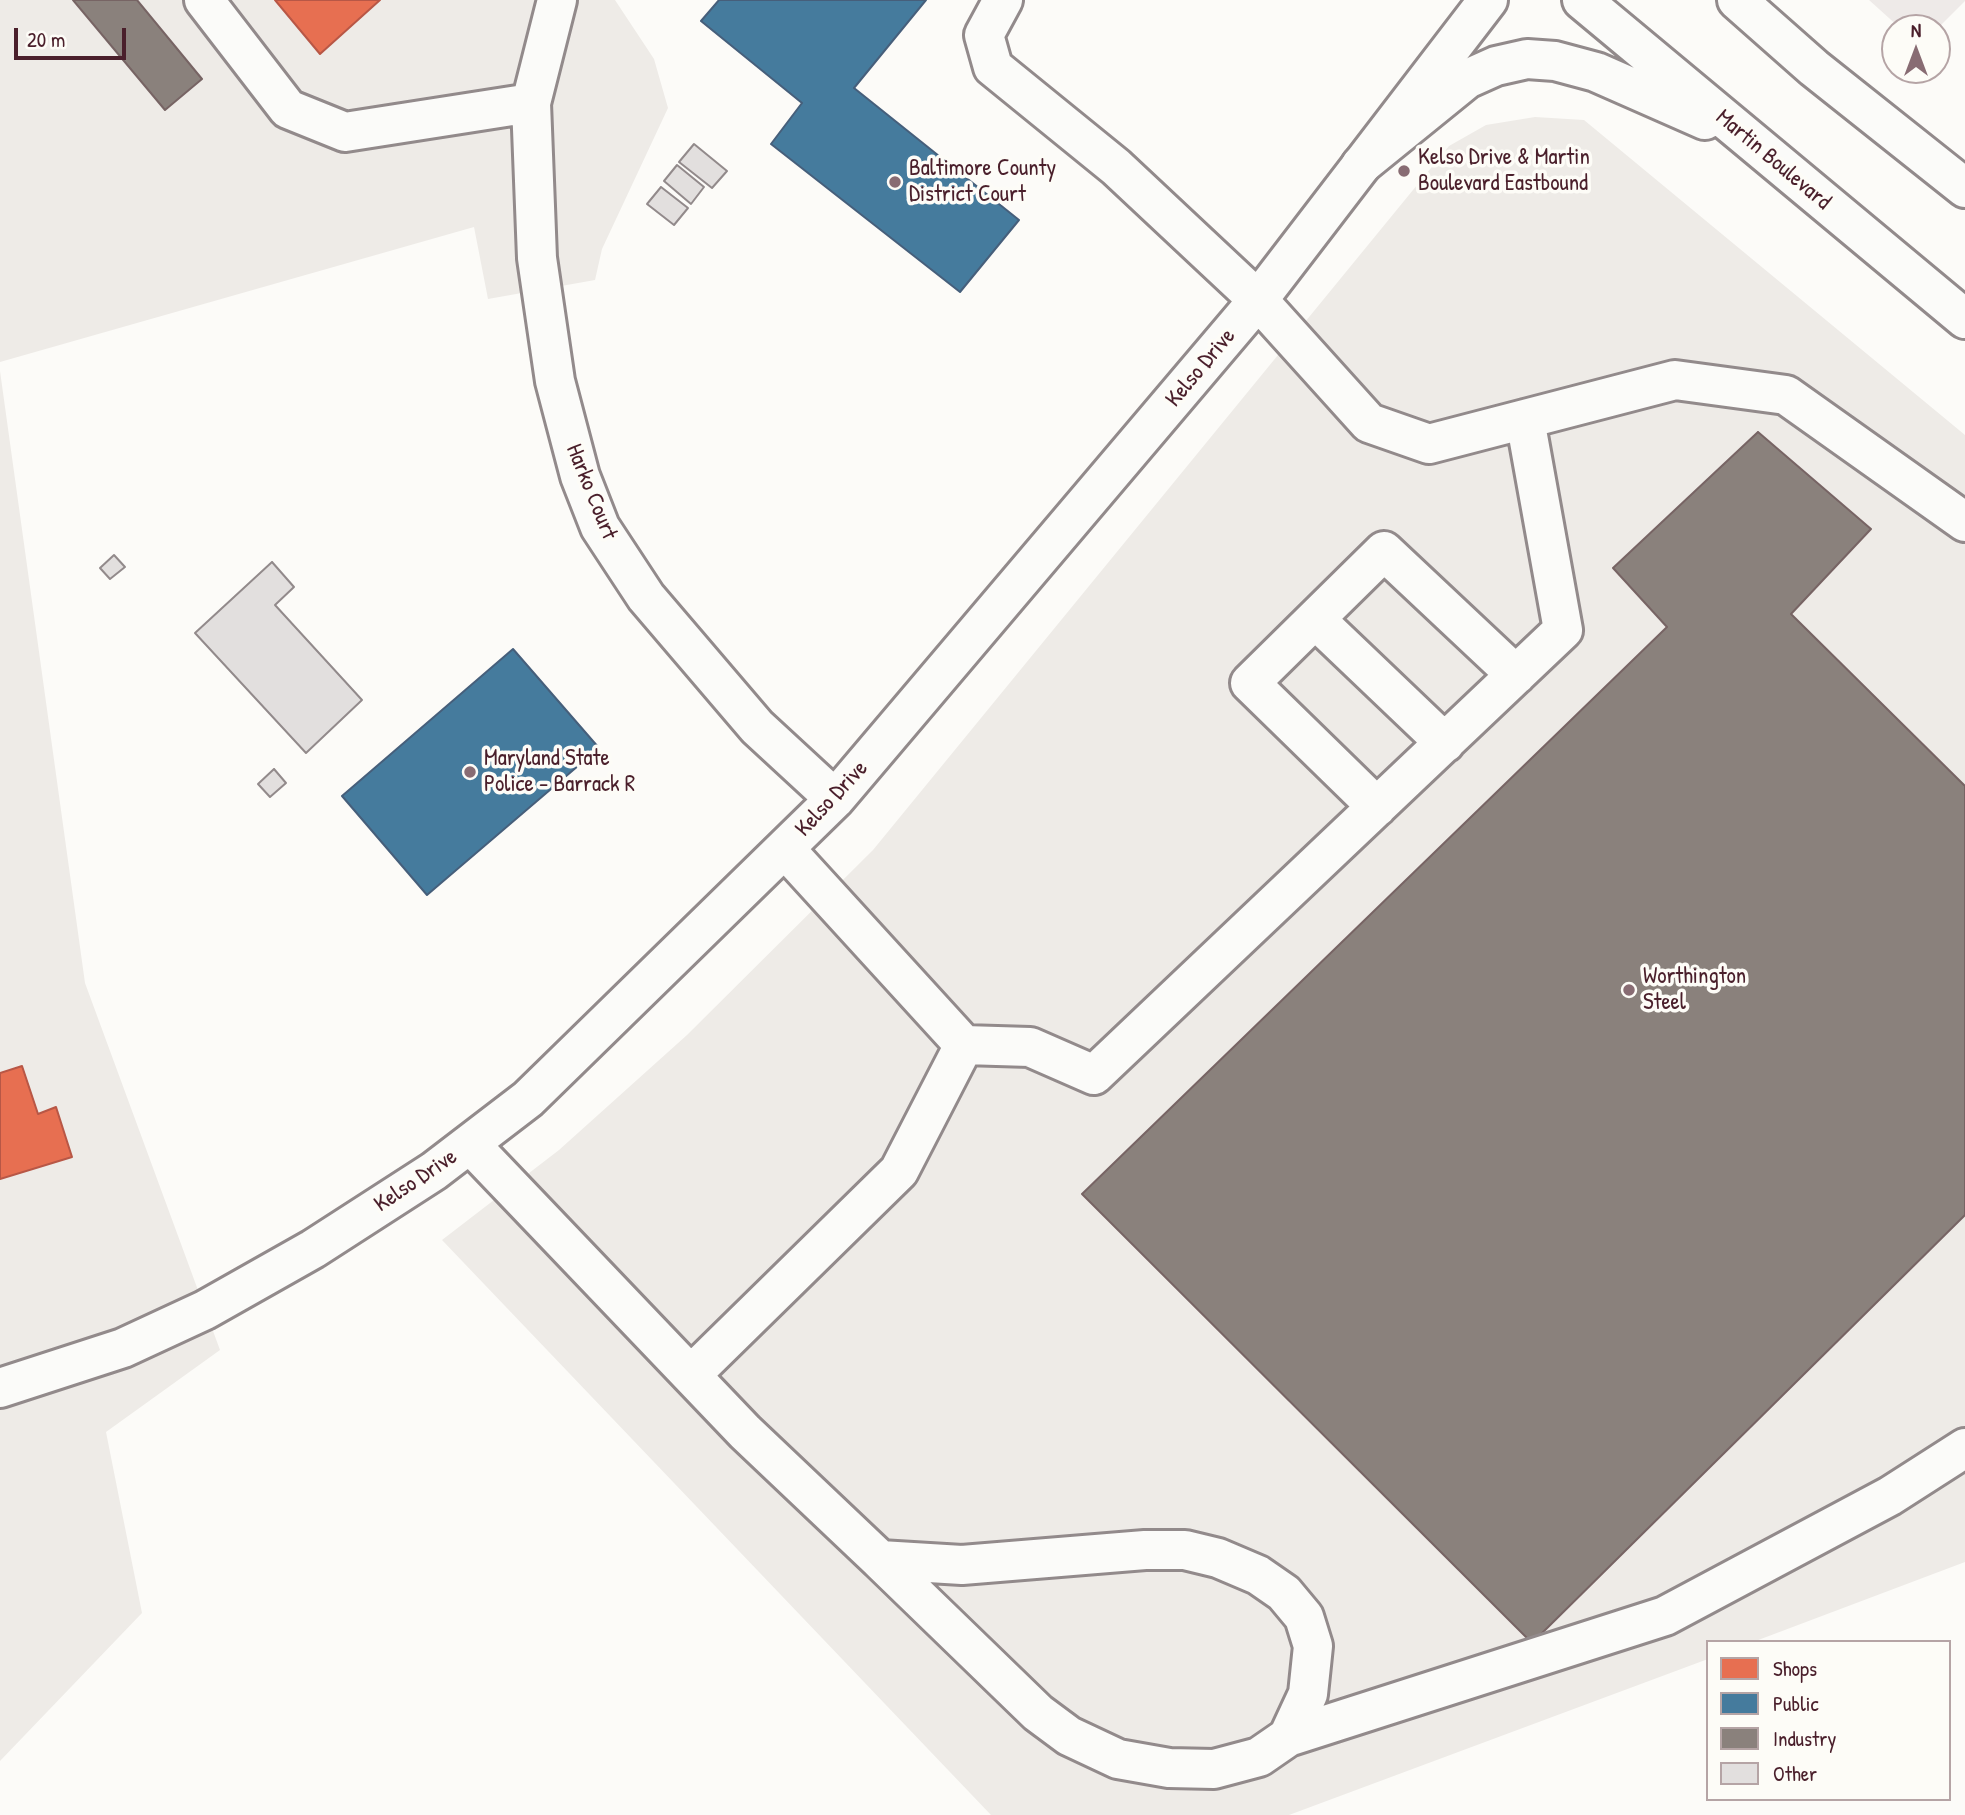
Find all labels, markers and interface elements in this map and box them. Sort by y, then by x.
scale bar [18,14,130,58]
north arrow [1881,14,1951,84]
text: N [1911,17,1921,43]
text: 20 m [27,25,65,54]
street label: Martin Boulevard [1710,104,1836,216]
place label: Kelso Drive & Martin Boulevard Eastbound [1418,144,1590,198]
place label: Baltimore County District Court [909,155,1056,209]
marker: Kelso Drive & Martin Boulevard Eastbound [1396,163,1412,179]
marker: Baltimore County District Court [887,174,903,190]
street label: Kelso Drive [1160,323,1242,413]
street label: Harko Court [559,440,623,544]
place label: Maryland State Police - Barrack R [484,745,635,799]
street label: Kelso Drive [790,755,874,843]
marker: Maryland State Police - Barrack R [462,764,478,780]
place label: Worthington Steel [1643,963,1746,1017]
marker: Worthington Steel [1621,982,1637,998]
street label: Kelso Drive [369,1143,463,1219]
legend [1706,1640,1951,1801]
text: Shops [1773,1654,1817,1683]
text: Public [1773,1689,1819,1718]
text: Industry [1773,1724,1836,1753]
text: Other [1773,1759,1817,1788]

